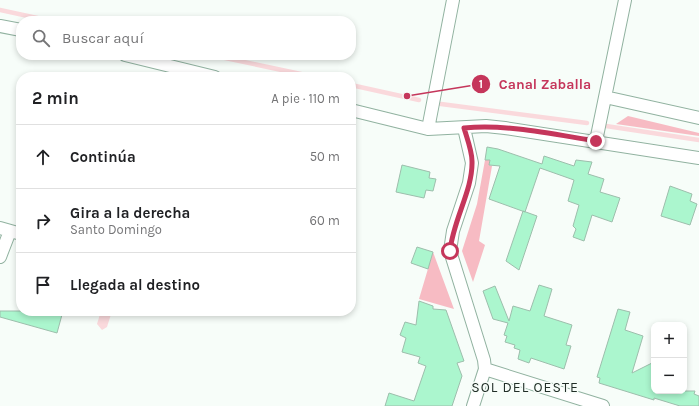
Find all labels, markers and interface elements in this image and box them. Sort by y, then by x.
search box [16,16,356,60]
icon: search [30,27,52,49]
text: Buscar aquí [62,29,144,47]
callout: Canal Zaballa [471,71,599,97]
text: Canal Zaballa [499,76,591,93]
text: 1 [479,77,483,91]
text: 2 min [32,88,79,108]
text: A pie · 110 m [271,91,340,106]
route end [587,132,605,150]
icon: ahead [32,146,54,168]
text: Continúa [70,148,136,166]
text: 50 m [310,149,340,164]
text: Gira a la derecha [70,204,190,222]
icon: right [32,210,54,232]
text: 60 m [310,213,340,228]
text: Santo Domingo [70,222,162,237]
route start [441,242,459,260]
icon: arrive [32,274,54,296]
text: Llegada al destino [70,276,200,294]
map controls [651,322,687,394]
button: + [651,322,687,358]
button: − [651,358,687,394]
district label: SOL DEL OESTE [471,379,579,396]

